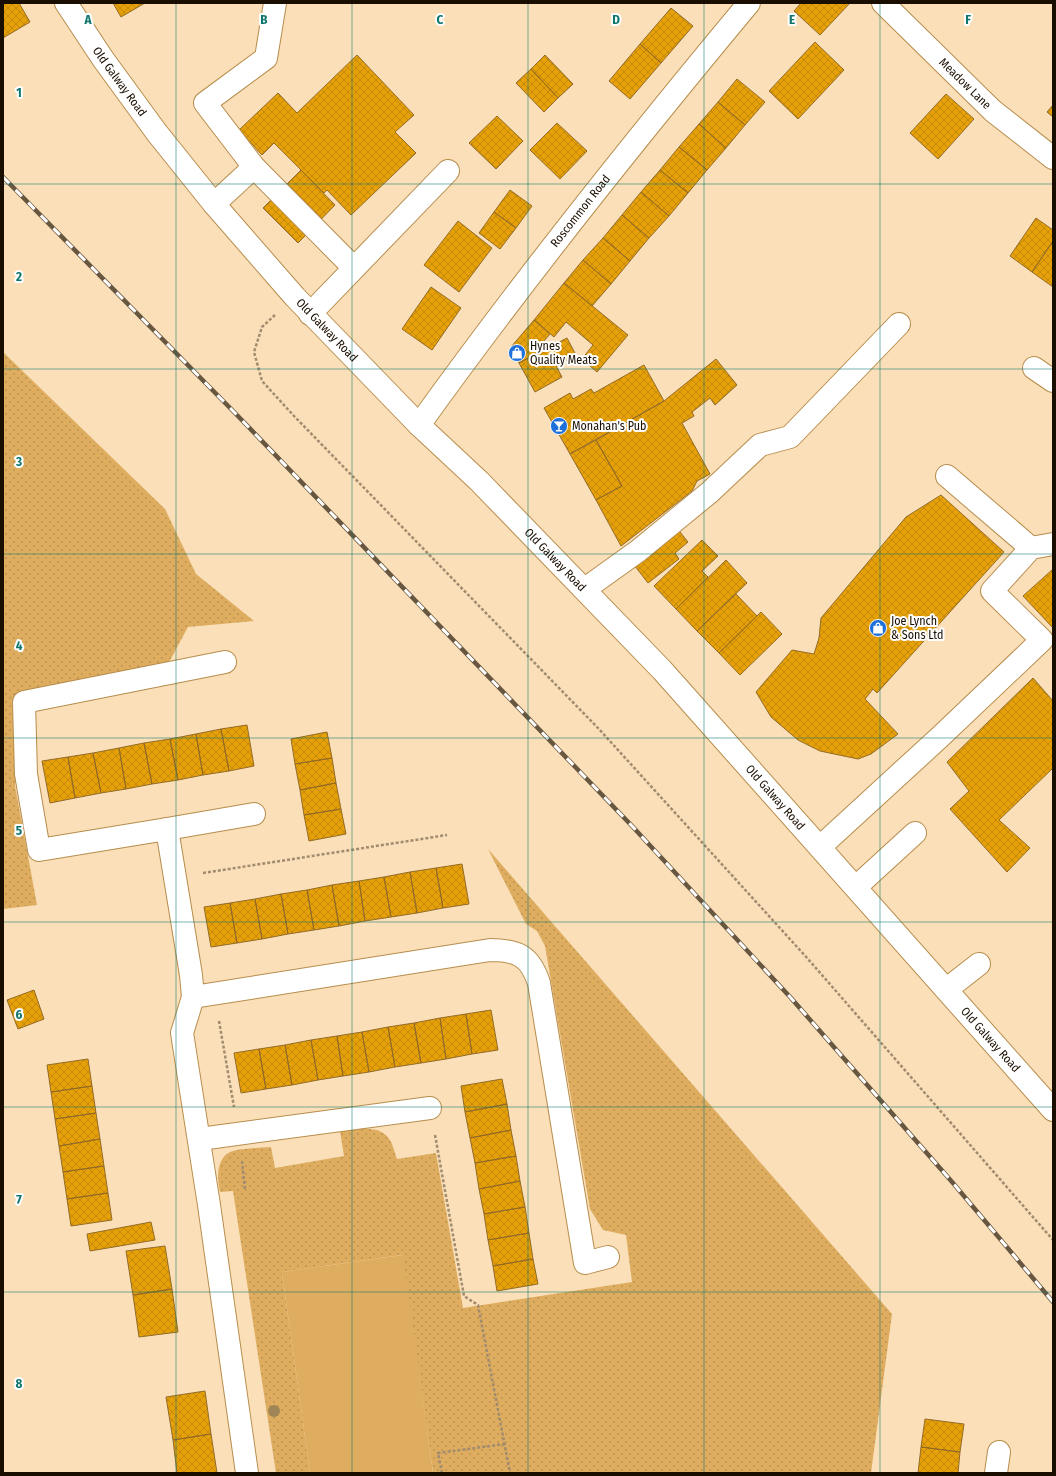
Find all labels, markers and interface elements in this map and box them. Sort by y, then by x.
text: A [83,12,92,27]
text: B [260,12,268,27]
text: C [437,12,444,27]
text: D [612,12,620,27]
text: E [789,12,795,27]
text: F [965,12,971,27]
street label: Old Galway Road [90,44,149,119]
street label: Meadow Lane [936,55,994,112]
text: 1 [16,85,22,100]
street label: Roscommon Road [548,172,613,250]
text: 2 [15,269,22,284]
street label: Old Galway Road [293,296,361,364]
place label: Hynes Quality Meats [530,339,597,367]
shop icon: Hynes Quality Meats [507,343,527,363]
bar icon: Monahan's Pub [549,416,569,436]
place label: Monahan's Pub [572,419,646,433]
text: 3 [15,454,22,469]
street label: Old Galway Road [522,525,589,594]
place label: Joe Lynch & Sons Ltd [891,614,944,642]
shop icon: Joe Lynch & Sons Ltd [868,618,888,638]
text: 4 [16,638,23,653]
street label: Old Galway Road [743,762,808,833]
text: 5 [16,823,22,838]
street label: Old Galway Road [958,1004,1023,1075]
text: 6 [16,1007,23,1022]
text: 7 [16,1192,22,1207]
text: 8 [16,1376,23,1391]

